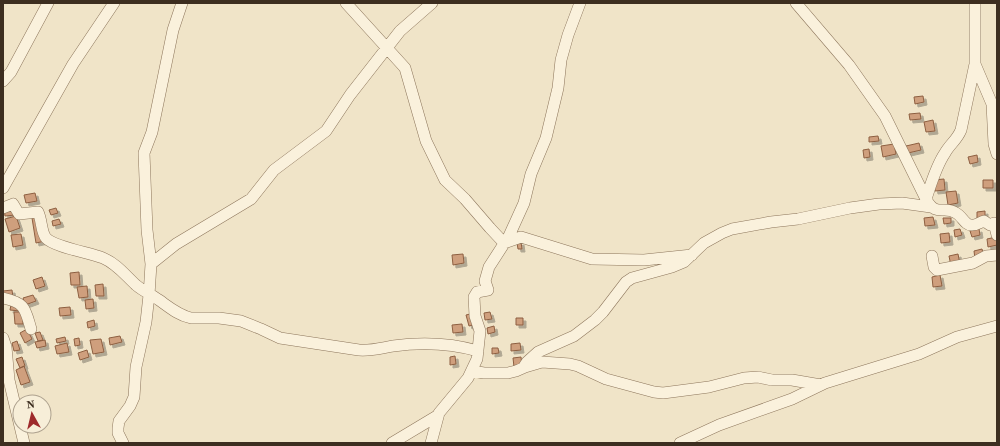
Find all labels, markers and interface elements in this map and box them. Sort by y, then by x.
north arrow [12,394,52,434]
text: N [26,397,36,413]

